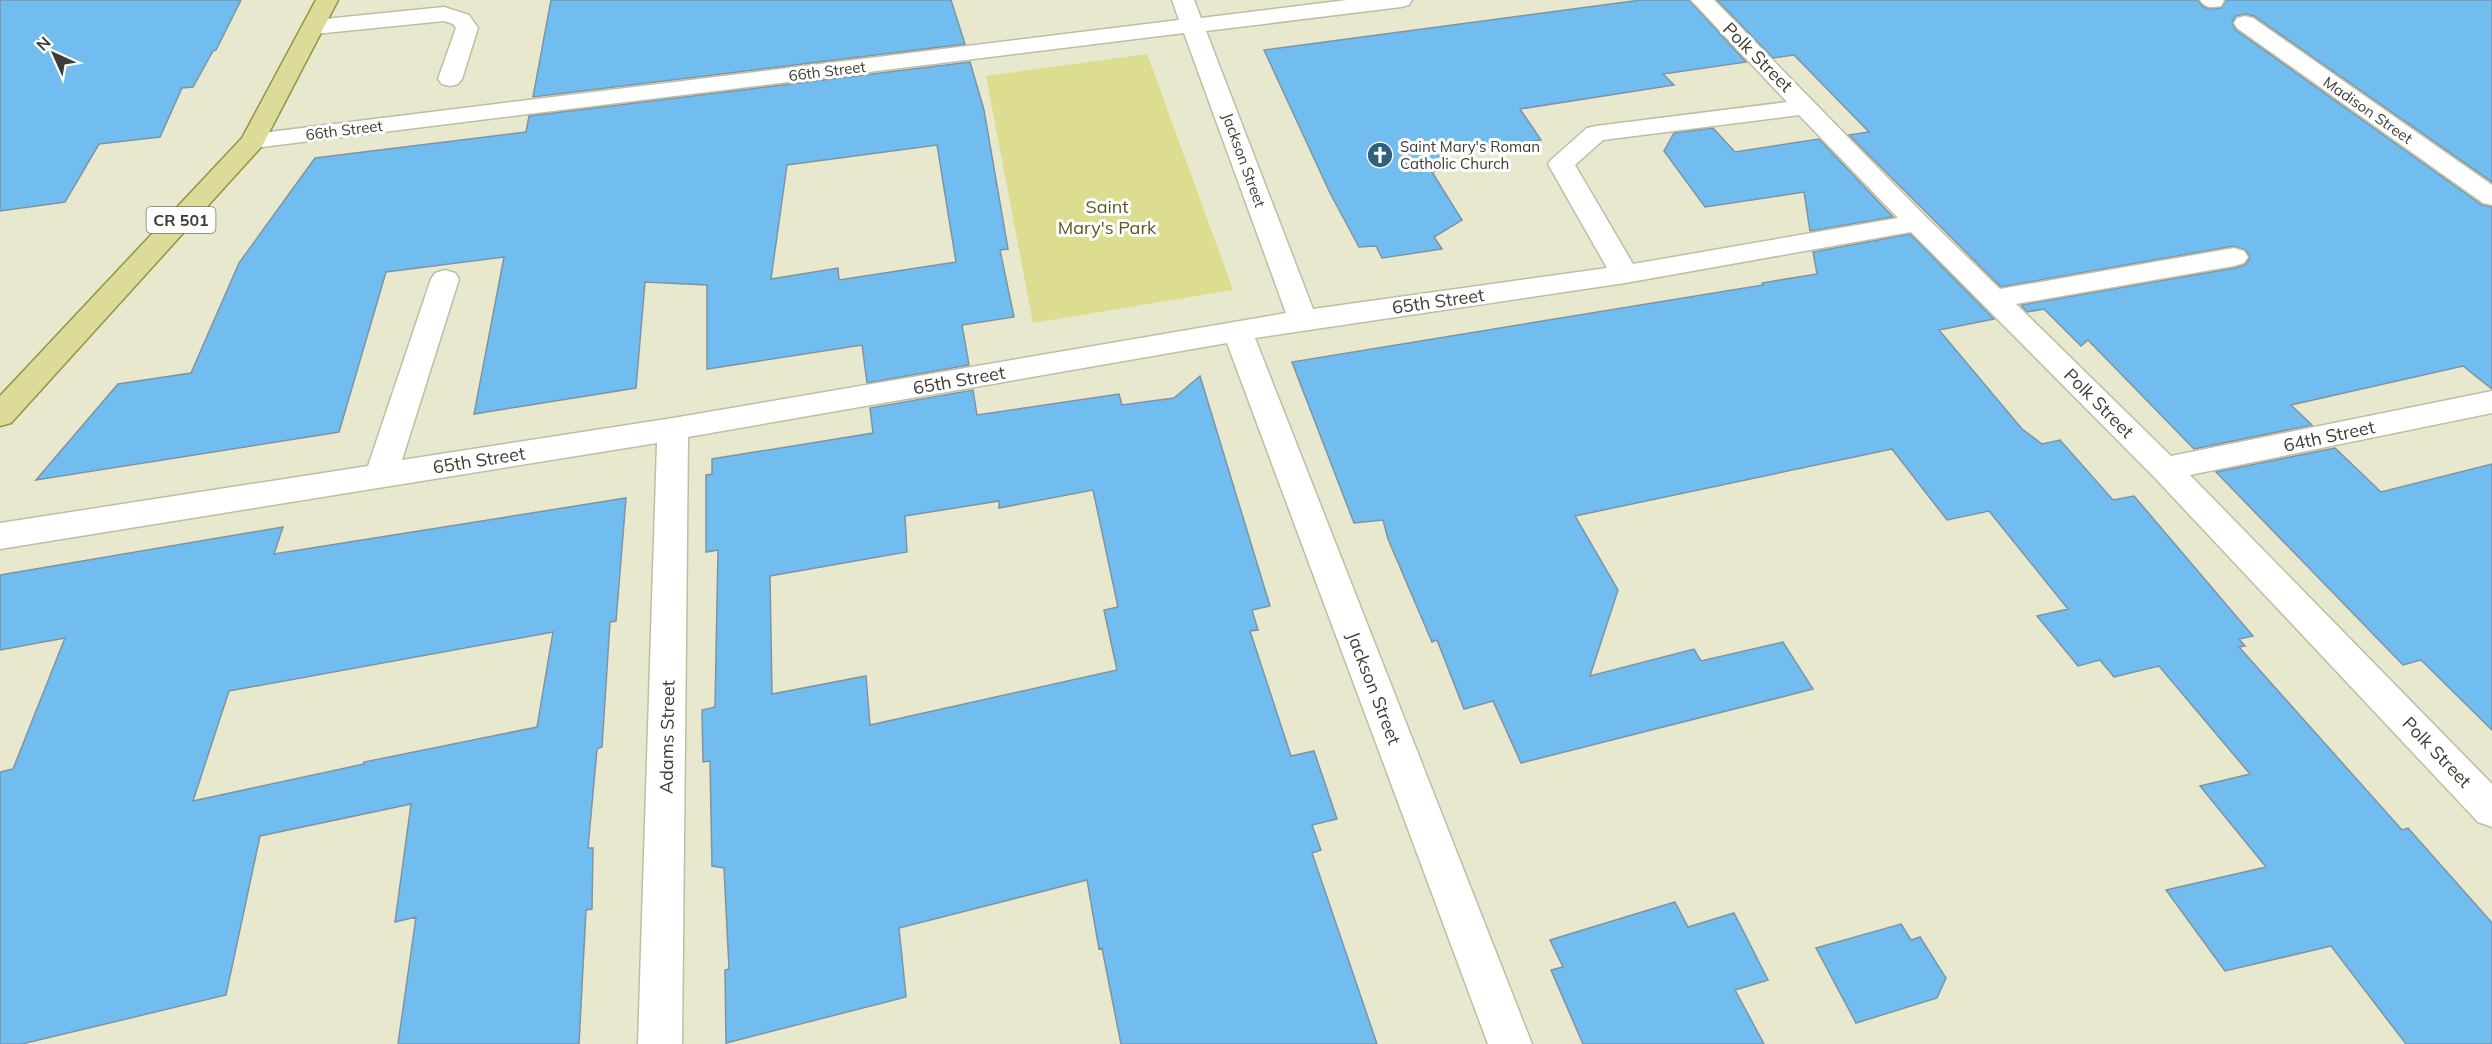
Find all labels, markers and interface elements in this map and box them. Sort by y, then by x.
street label: Polk Street [1718,17,1798,97]
north arrow [24,24,84,84]
text: N [32,32,55,55]
street label: 66th Street [787,57,867,85]
street label: Madison Street [2320,72,2416,148]
street label: Jackson Street [1218,110,1270,210]
street label: 66th Street [304,116,384,144]
place label: Saint Mary's Roman Catholic Church [1400,137,1540,173]
church icon: Saint Mary's Roman Catholic Church [1365,140,1395,170]
park label: Saint Mary's Park [1058,195,1157,239]
road number: CR 501 [146,207,216,233]
street label: 65th Street [1390,283,1486,319]
street label: 65th Street [911,361,1007,399]
street label: Polk Street [2059,363,2139,443]
street label: 64th Street [2281,415,2377,457]
street label: 65th Street [431,441,527,479]
street label: Jackson Street [1342,628,1406,748]
street label: Adams Street [655,680,679,794]
street label: Polk Street [2398,712,2476,792]

